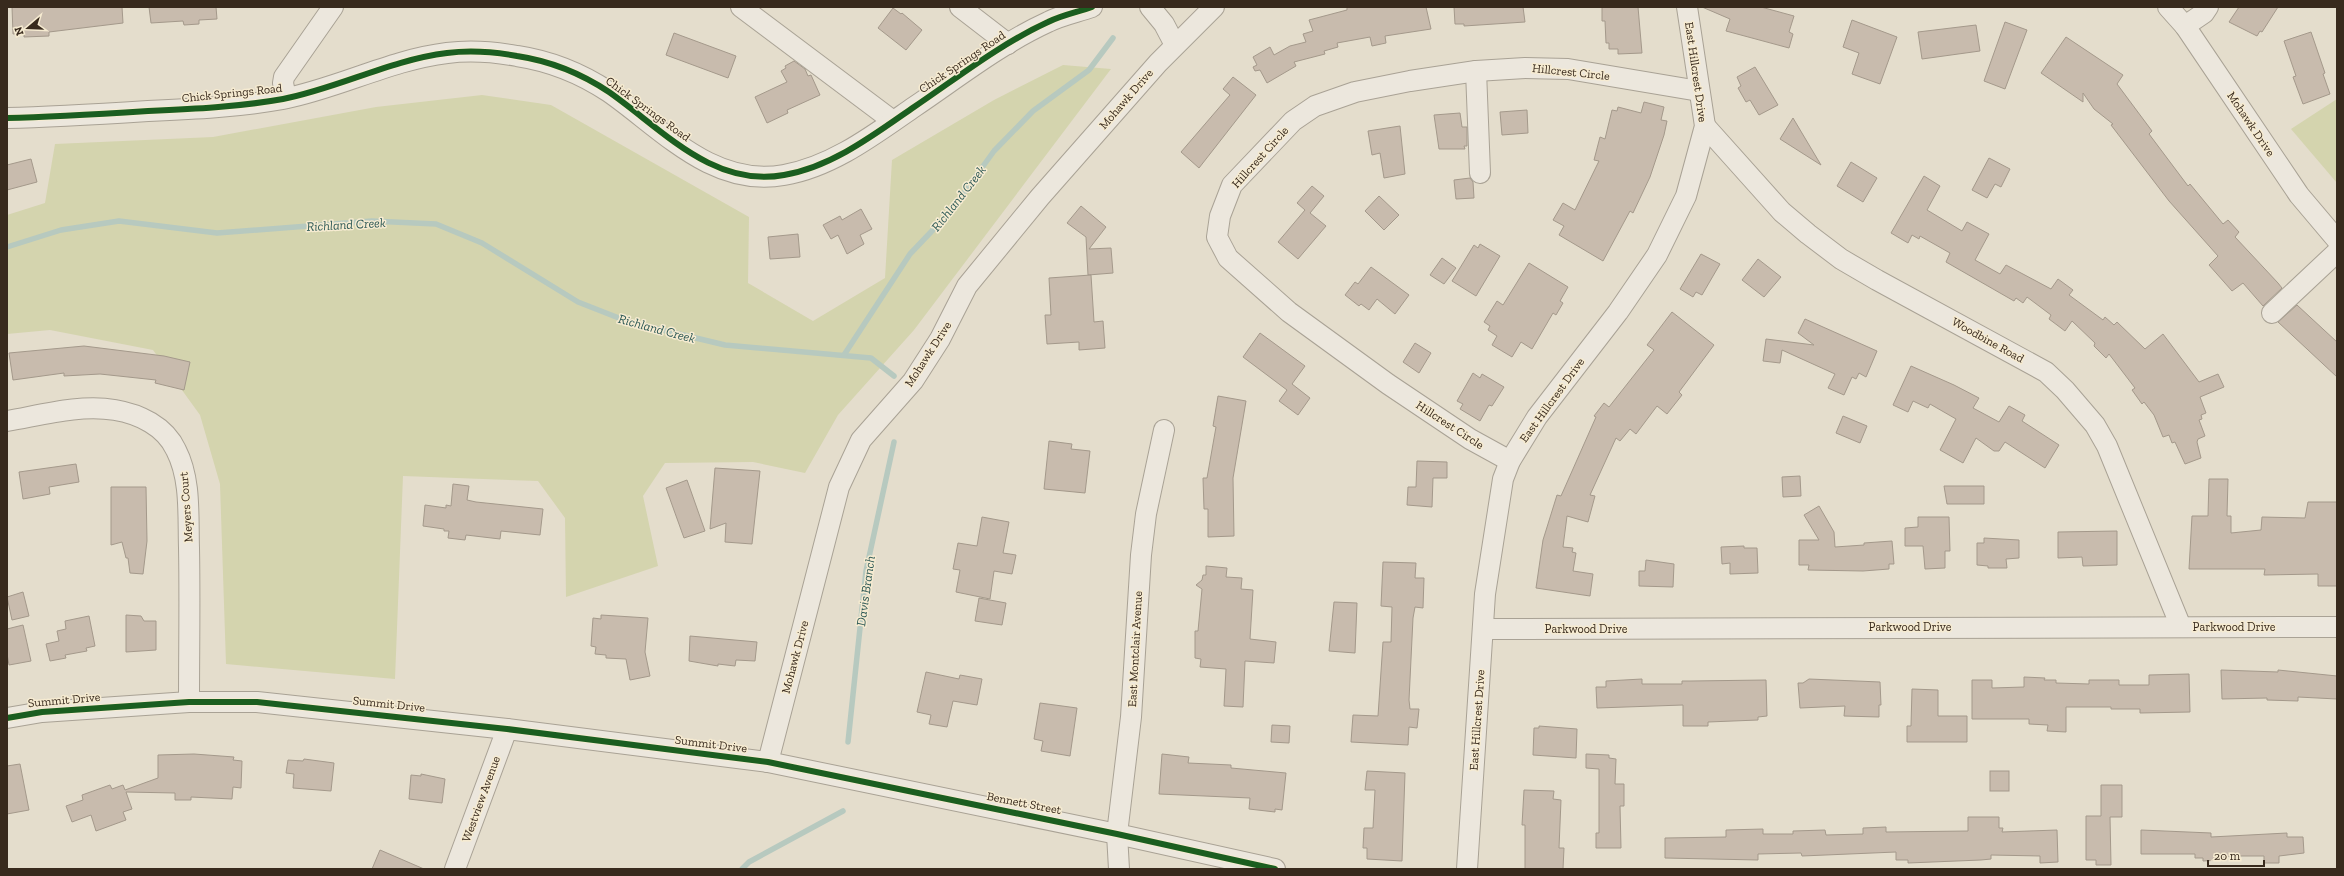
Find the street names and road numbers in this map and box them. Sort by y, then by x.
street label: East Hillcrest Drive [1682,21,1710,123]
street label: Chick Springs Road [916,28,1008,96]
street label: Hillcrest Circle [1531,61,1611,83]
street label: Mohawk Drive [1096,66,1156,132]
street label: Chick Springs Road [603,74,693,145]
street label: Chick Springs Road [181,81,283,105]
street label: Mohawk Drive [2224,89,2278,159]
street label: Hillcrest Circle [1229,123,1292,191]
street label: Woodbine Road [1949,314,2027,366]
street label: Mohawk Drive [902,318,954,389]
street label: East Hillcrest Drive [1517,355,1588,445]
street label: Hillcrest Circle [1413,398,1487,452]
street label: Meyers Court [177,471,195,543]
street label: East Montclair Avenue [1125,590,1145,707]
street label: Mohawk Drive [779,619,812,695]
street label: Parkwood Drive [1869,620,1952,634]
street label: Parkwood Drive [2193,620,2276,634]
street label: Parkwood Drive [1545,622,1628,636]
street label: East Hillcrest Drive [1466,669,1488,771]
street label: Summit Drive [27,690,101,710]
street label: Summit Drive [352,693,426,715]
street label: Summit Drive [674,733,748,755]
street label: Westview Avenue [459,754,503,844]
street label: Bennett Street [986,789,1063,817]

